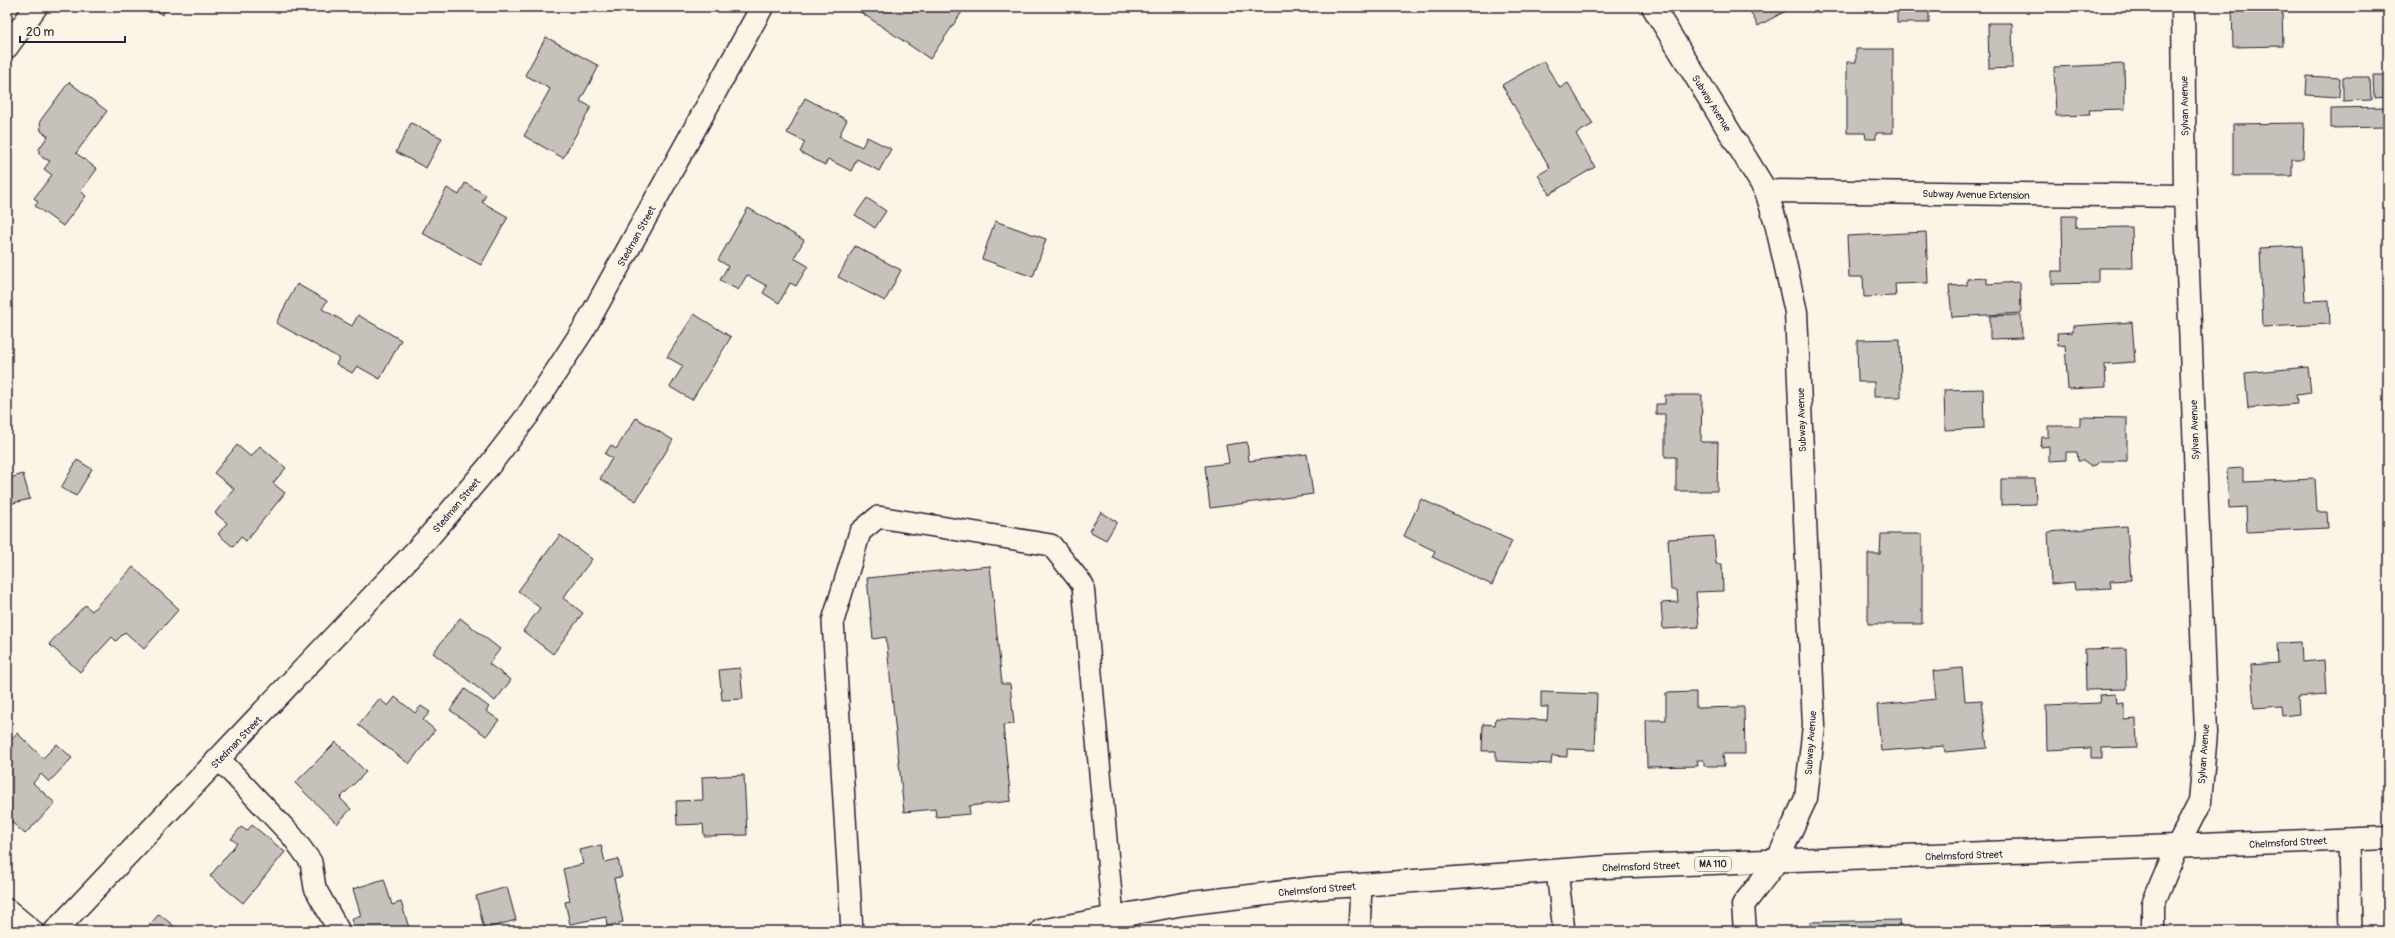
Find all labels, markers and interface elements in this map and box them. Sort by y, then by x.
scale bar [20,18,125,44]
text: 20 m [26,25,55,40]
street label: Subway Avenue [1689,73,1733,134]
street label: Sylvan Avenue [2178,76,2192,136]
street label: Subway Avenue Extension [1922,188,2030,202]
street label: Stedman Street [615,203,659,269]
street label: Subway Avenue [1795,388,1809,452]
street label: Sylvan Avenue [2188,400,2202,460]
street label: Stedman Street [430,475,484,535]
street label: Subway Avenue [1803,710,1819,776]
street label: Stedman Street [209,713,265,771]
street label: Sylvan Avenue [2196,724,2212,784]
street label: Chelmsford Street [2249,835,2328,851]
street label: Chelmsford Street [1925,849,2004,863]
road number: MA 110 [1695,857,1731,871]
street label: Chelmsford Street [1602,860,1681,874]
street label: Chelmsford Street [1278,881,1357,899]

